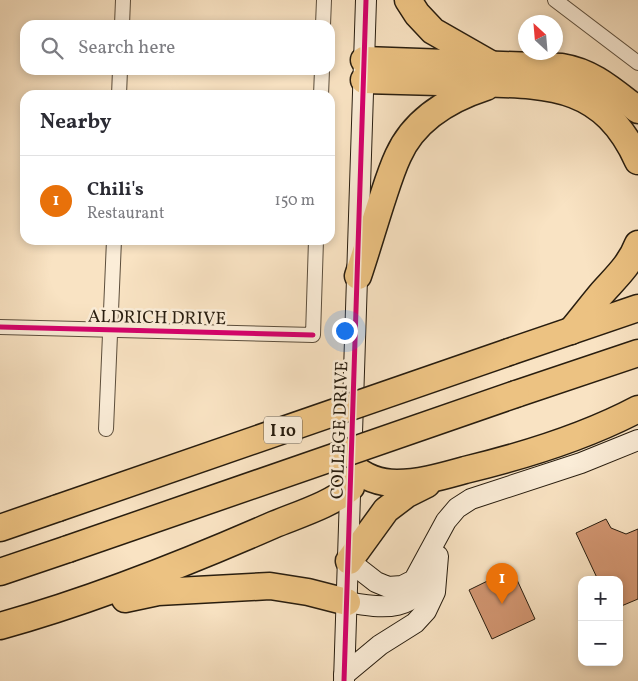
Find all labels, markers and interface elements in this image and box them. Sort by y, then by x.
north arrow [518,15,563,60]
search box [20,20,335,75]
icon: search [38,34,66,62]
text: Search here [78,35,175,61]
text: Nearby [40,108,111,137]
text: Chili's [87,177,144,203]
text: 1 [53,190,59,212]
text: 150 m [274,190,315,212]
text: Restaurant [87,203,165,225]
street label: ALDRICH DRIVE [88,305,227,332]
your location [332,318,358,344]
street label: COLLEGE DRIVE [326,360,355,500]
road number: I 10 [264,416,302,444]
pin: 1 [486,563,518,604]
map controls [578,576,623,666]
button: + [578,576,623,621]
button: − [578,621,623,666]

